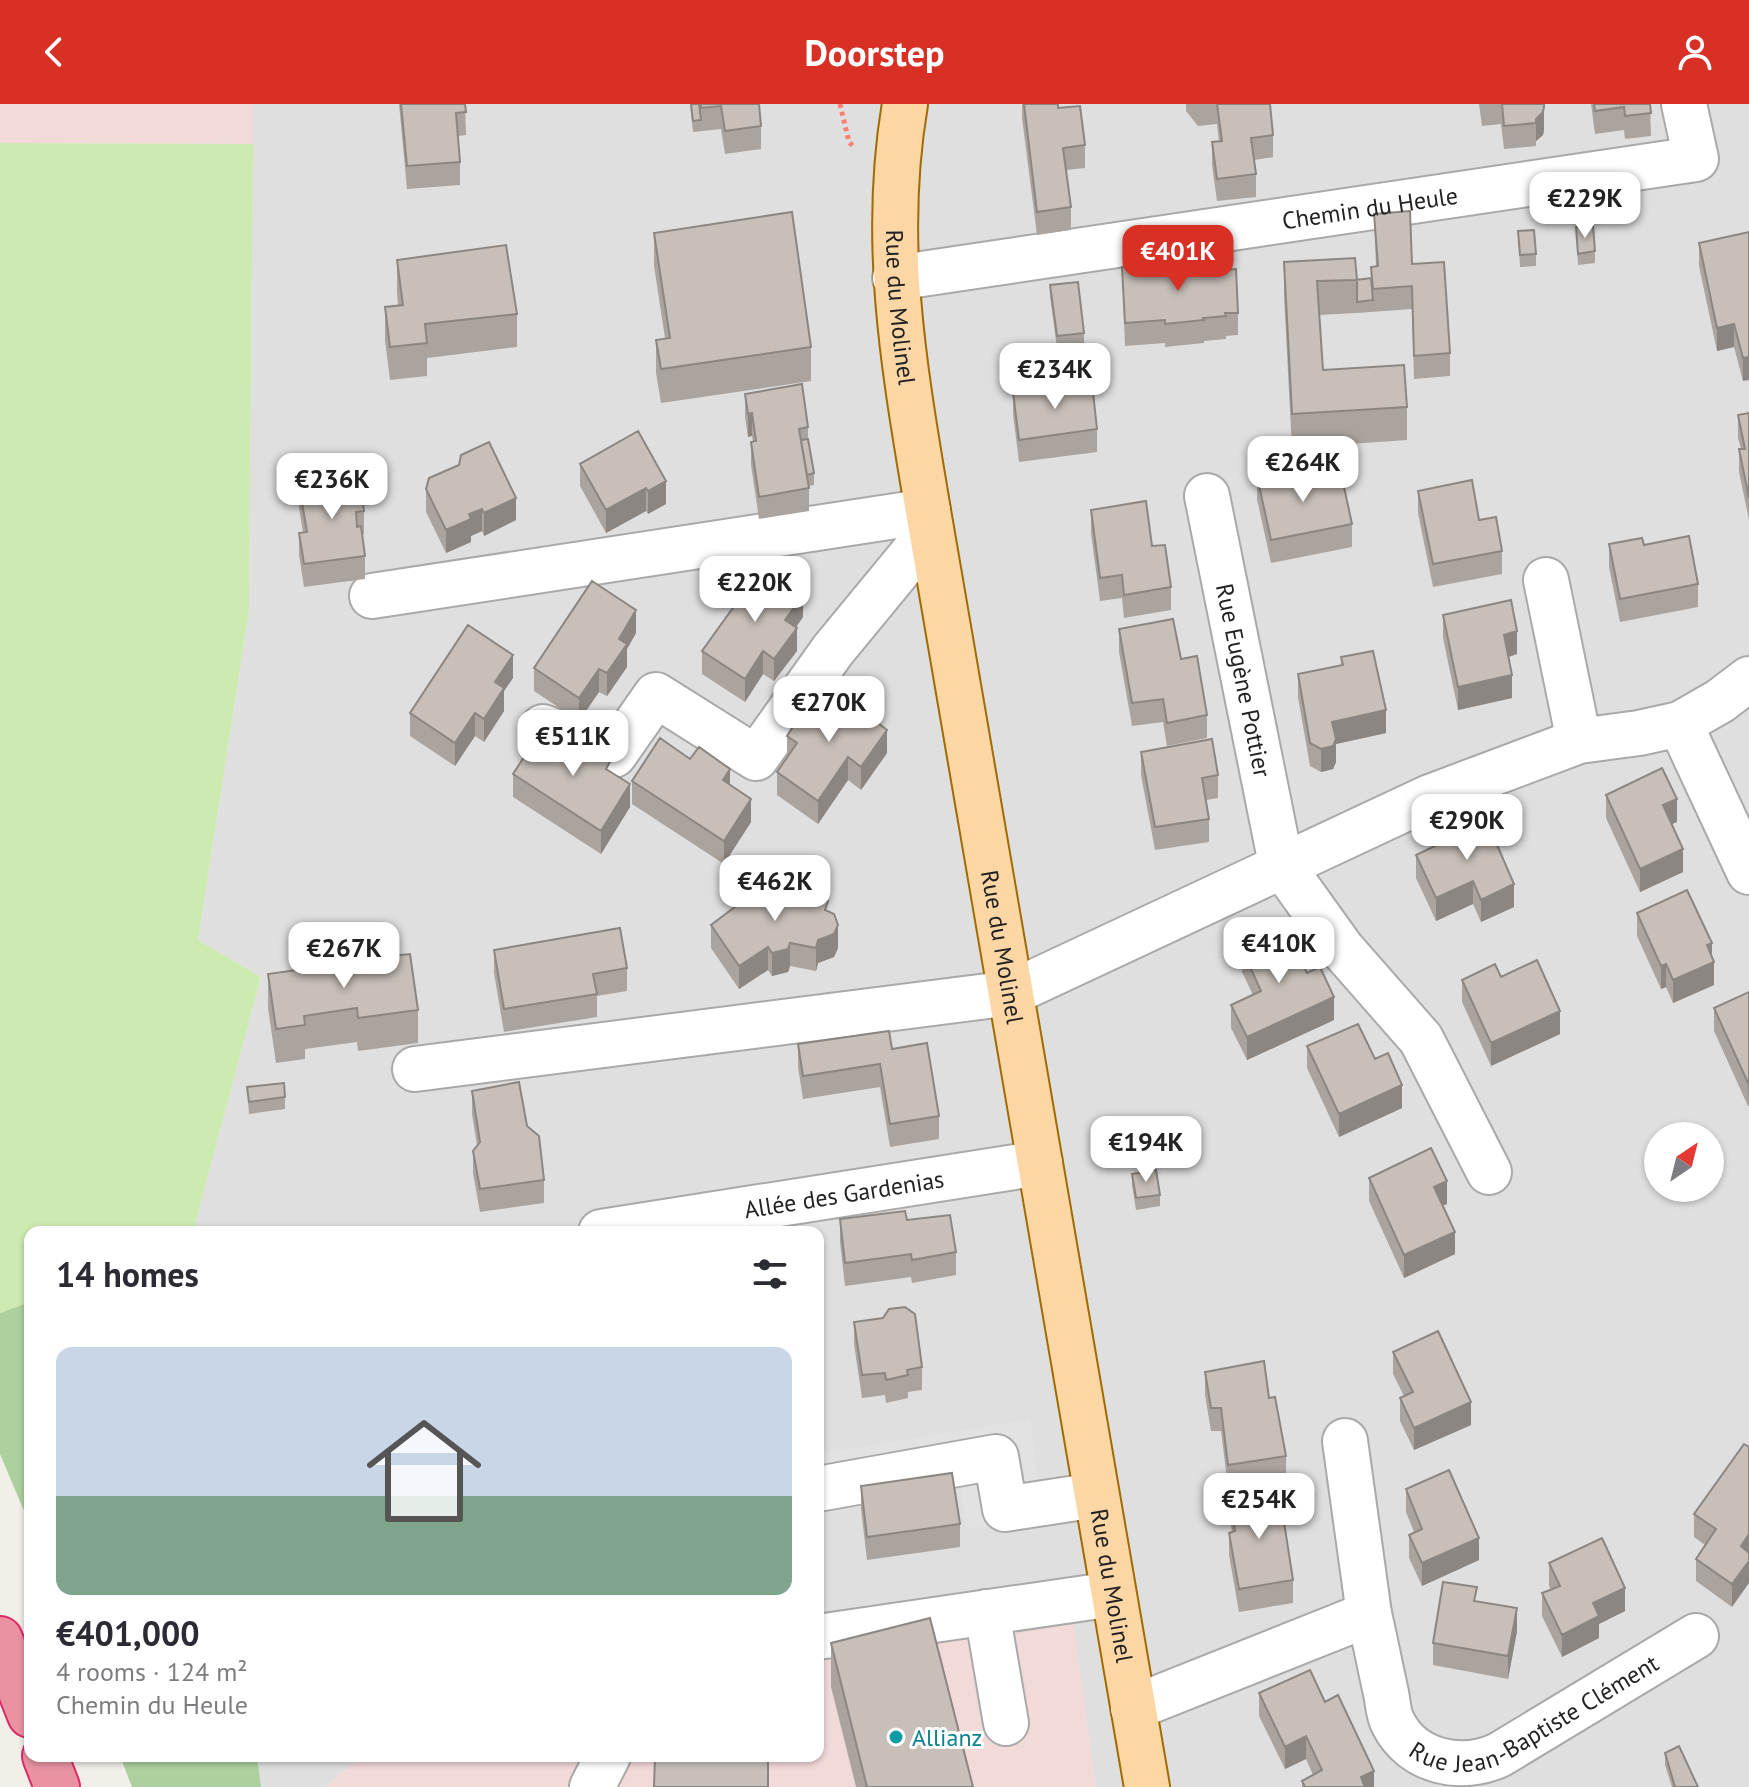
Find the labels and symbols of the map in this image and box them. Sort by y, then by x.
pin: €229K [1529,172,1641,240]
street label: Chemin du Heule [1280,179,1460,236]
pin: €401K [1122,225,1234,293]
street label: Rue du Molinel [880,229,923,387]
pin: €234K [999,343,1111,411]
pin: €264K [1247,436,1359,504]
pin: €236K [276,453,388,521]
pin: €220K [699,556,811,624]
street label: Rue Eugène Pottier [1209,581,1279,780]
pin: €270K [773,676,885,744]
pin: €511K [517,710,629,778]
pin: €290K [1411,794,1523,862]
pin: €462K [719,855,831,923]
street label: Rue du Molinel [974,868,1031,1026]
pin: €410K [1223,917,1335,985]
pin: €267K [288,922,400,990]
pin: €194K [1090,1116,1202,1184]
north arrow [1644,1122,1724,1202]
street label: Allée des Gardenias [742,1163,946,1225]
pin: €254K [1203,1473,1315,1541]
street label: Rue du Molinel [1084,1506,1141,1665]
street label: Rue Jean-Baptiste Clément [1404,1647,1664,1779]
place label: Allianz [912,1722,982,1753]
marker: Allianz [887,1728,905,1746]

